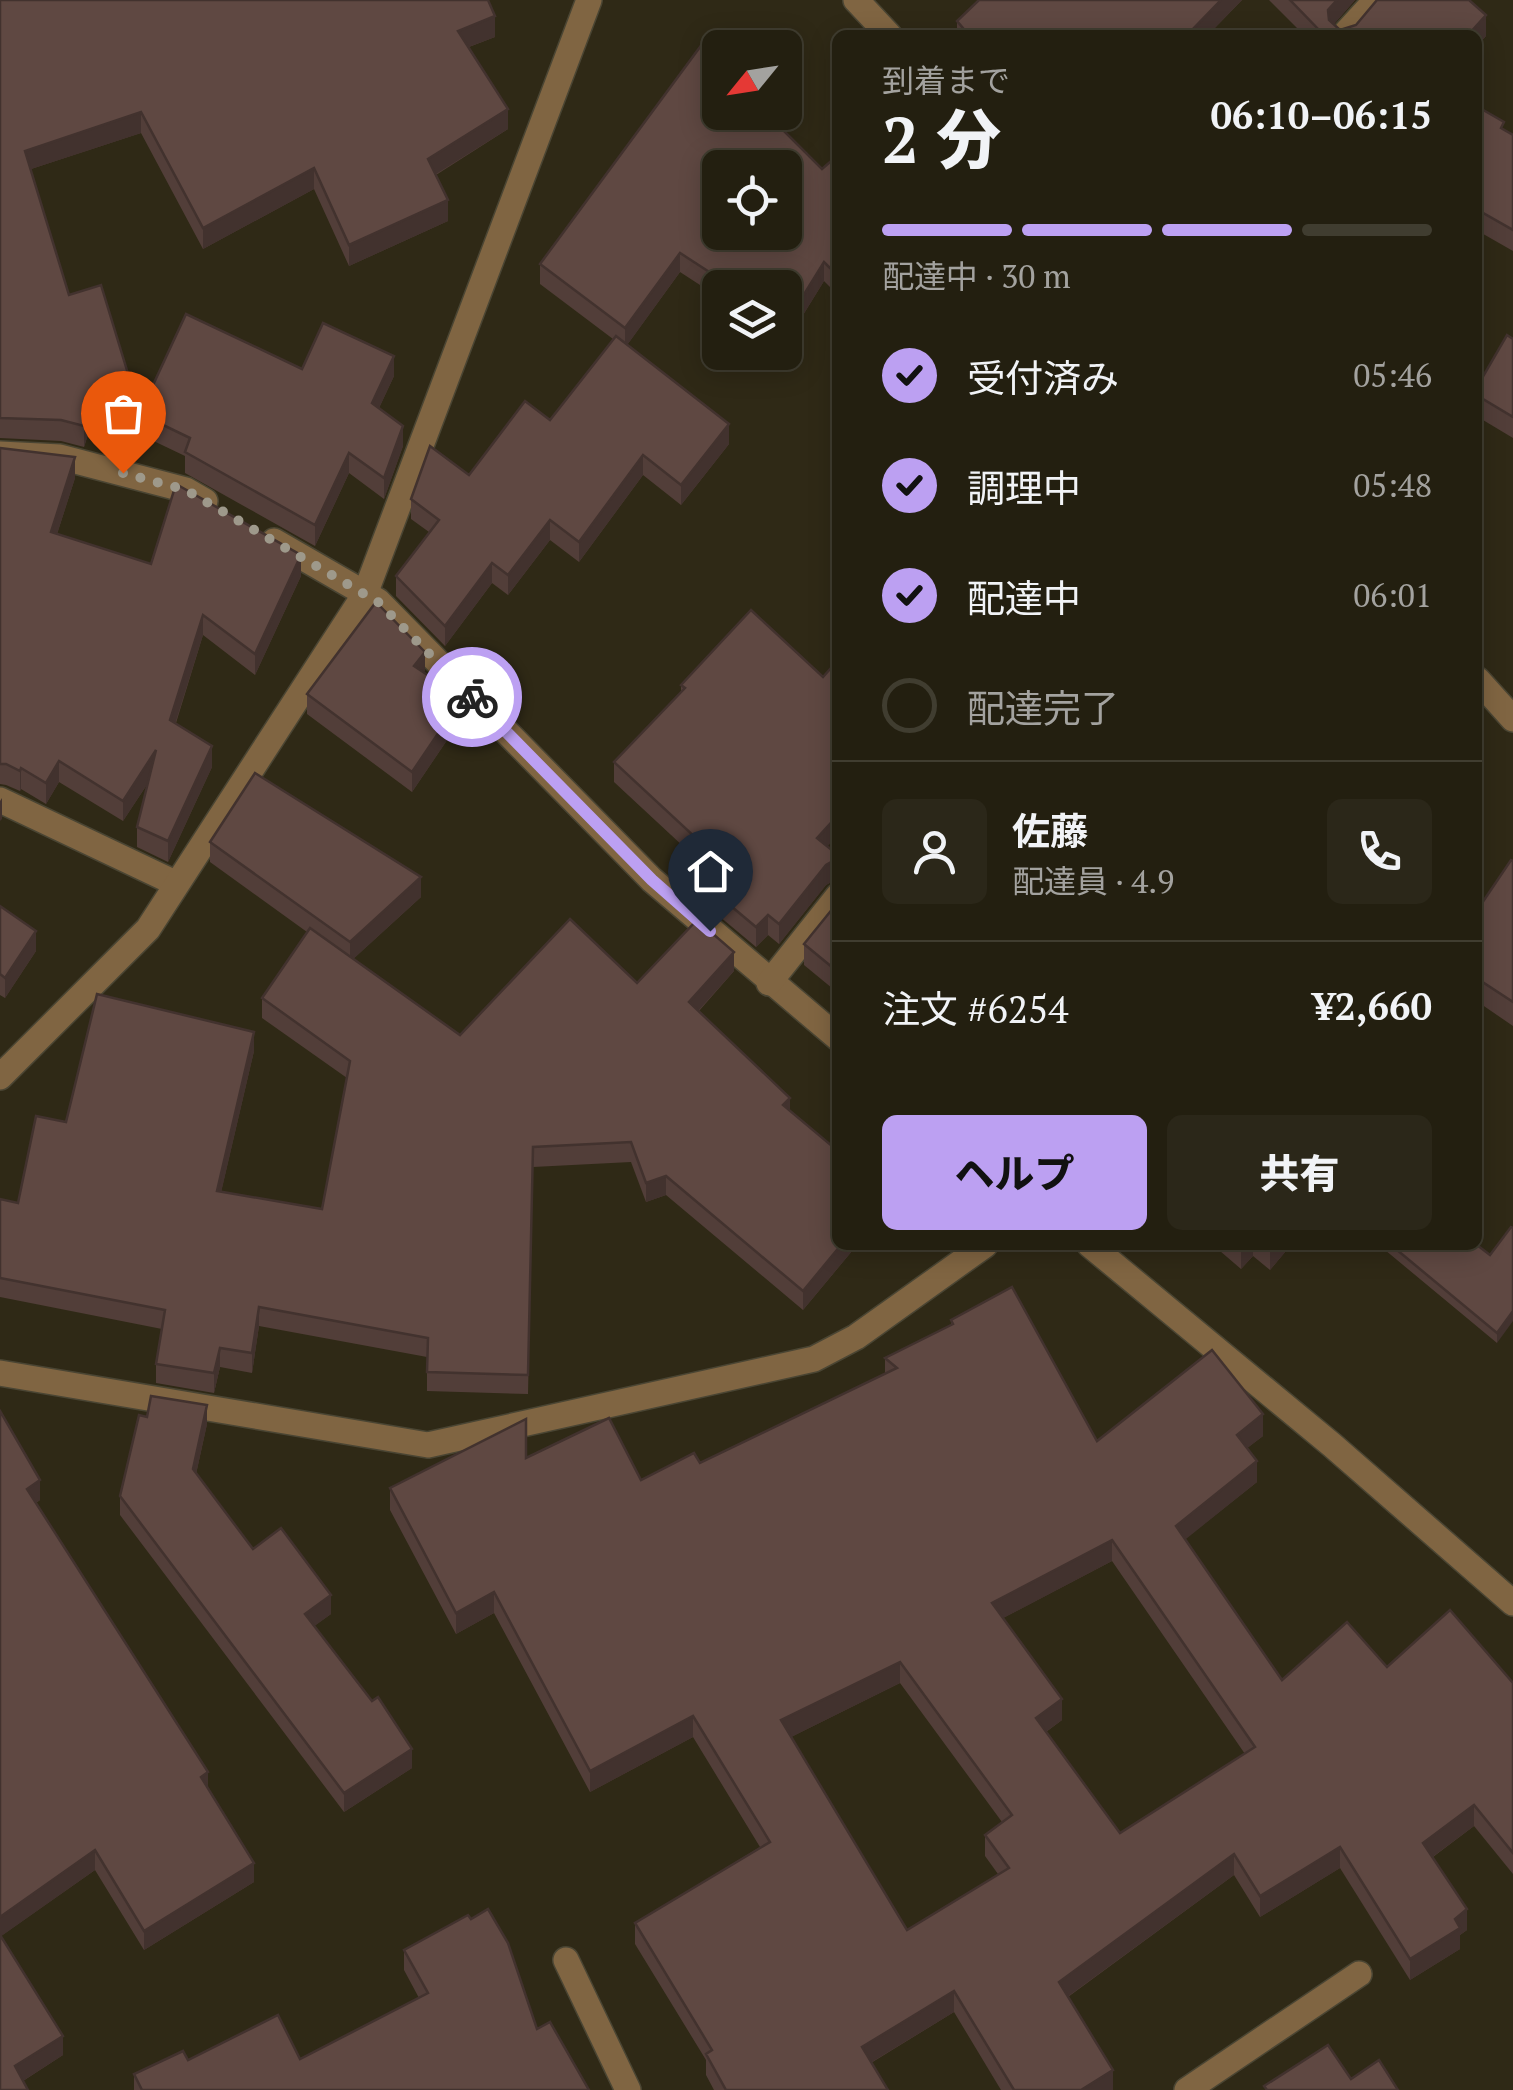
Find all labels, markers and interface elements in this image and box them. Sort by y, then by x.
north arrow [702,30,802,130]
map controls [702,30,802,370]
text: 到着まで [882,59,1010,101]
text: 06:10–06:15 [1210,90,1432,140]
text: 2 分 [882,95,1001,182]
button: locate [702,150,802,250]
text: 配達中 · 30 m [882,255,1071,297]
button: layers [702,270,802,370]
icon: check [882,348,937,403]
text: 受付済み [967,353,1119,403]
text: 05:46 [1353,354,1432,396]
pin [81,371,166,474]
icon: bag [96,386,151,441]
icon: check [882,458,937,513]
text: 調理中 [967,463,1081,513]
text: 05:48 [1353,464,1432,506]
icon: check [882,568,937,623]
text: 配達中 [967,573,1081,623]
text: 06:01 [1353,574,1432,616]
courier [422,647,522,747]
icon: bike [445,670,500,725]
text: 配達完了 [967,683,1119,733]
button: person [882,799,987,904]
button: phone [1327,799,1432,904]
text: 佐藤 [1012,806,1088,856]
pin [668,829,753,932]
icon: home [683,844,738,899]
text: 配達員 · 4.9 [1012,860,1174,902]
text: ¥2,660 [1313,981,1432,1031]
text: 注文 #6254 [882,984,1069,1034]
button: ヘルプ [882,1115,1147,1230]
button: 共有 [1167,1115,1432,1230]

